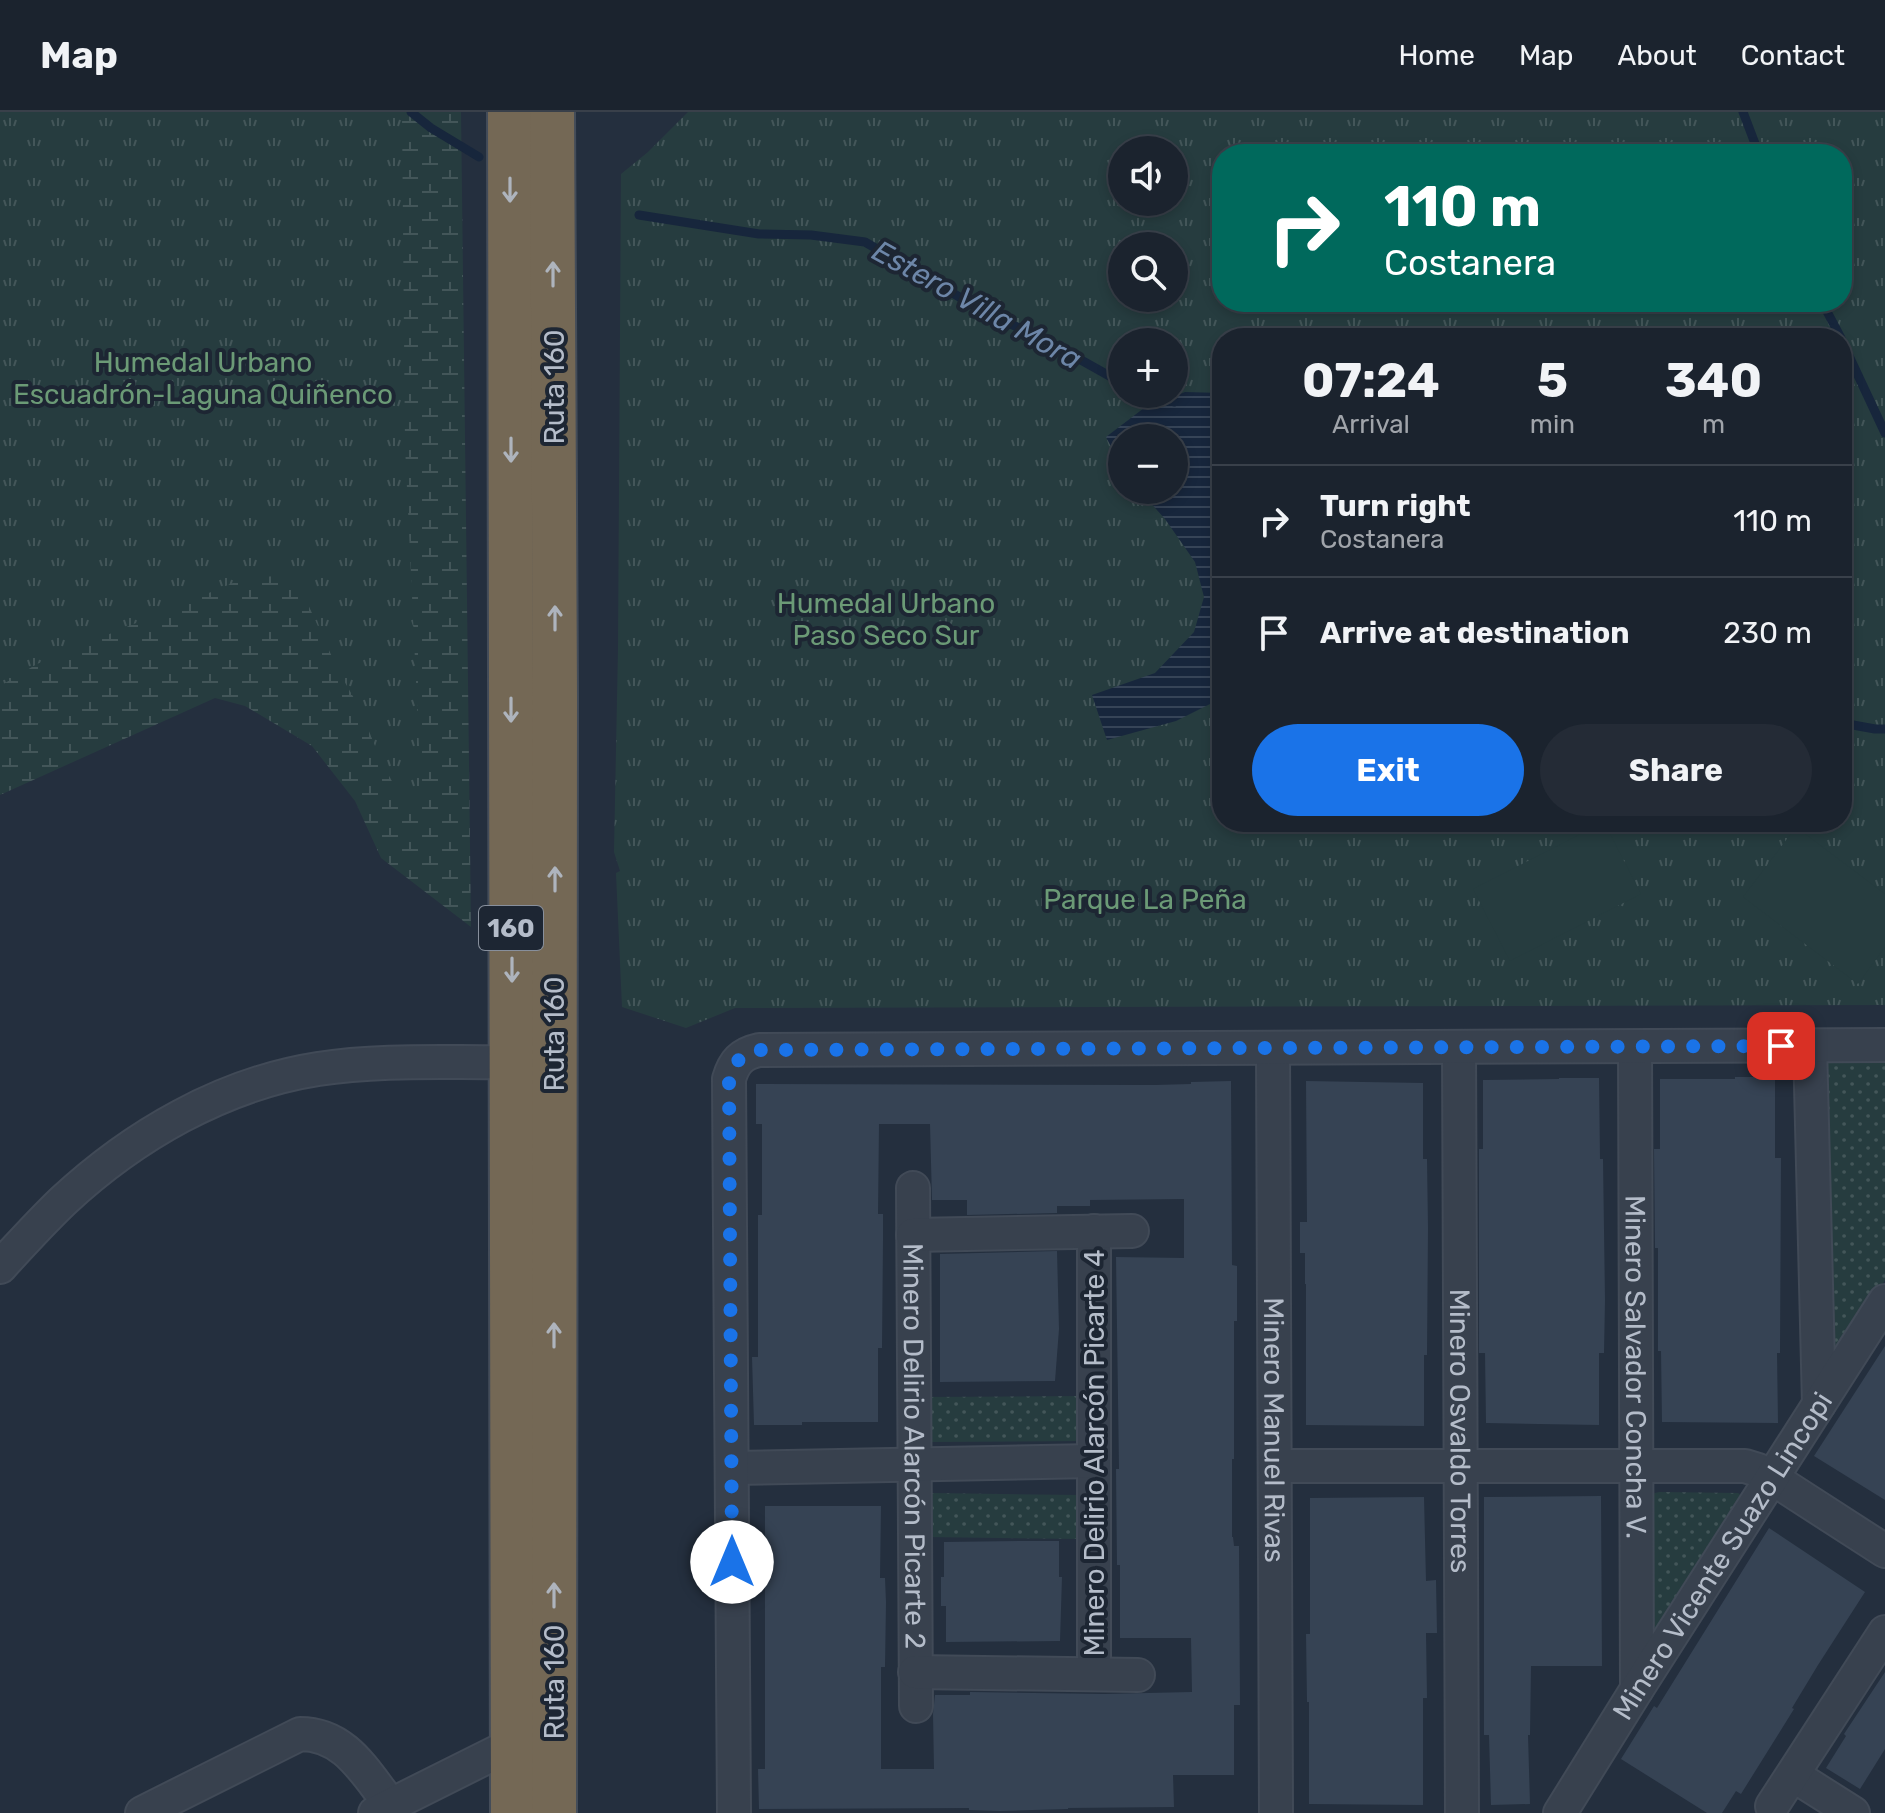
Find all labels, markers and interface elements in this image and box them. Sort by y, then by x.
text: Map [40,32,118,78]
text: Home [1398,39,1475,72]
text: Map [1519,39,1573,72]
text: About [1617,39,1697,72]
text: Contact [1741,39,1845,72]
map controls [1108,136,1188,504]
button: sound [1108,136,1188,216]
text: 110 m [1384,174,1541,240]
one-way arrow [502,176,518,203]
icon: right [1252,176,1356,280]
button: search [1108,232,1188,312]
water label: Estero Villa Mora [866,233,1088,377]
text: Costanera [1384,241,1556,284]
one-way arrow [545,261,561,288]
button: + [1108,328,1188,408]
street label: Ruta 160 [538,329,571,445]
park label: Humedal Urbano Escuadrón-Laguna Quiñenco [13,346,393,411]
text: 07:24 [1302,352,1440,409]
text: 5 [1537,352,1568,409]
text: 340 [1665,352,1762,409]
text: Arrival [1332,409,1410,440]
text: min [1530,409,1575,440]
text: m [1702,409,1725,440]
button: − [1108,424,1188,504]
one-way arrow [503,436,519,463]
text: Turn right [1320,488,1471,524]
icon: right [1252,499,1296,543]
text: 110 m [1733,503,1812,539]
text: Costanera [1320,524,1444,555]
park label: Humedal Urbano Paso Seco Sur [777,587,995,652]
one-way arrow [547,605,563,632]
icon: arrive [1252,611,1296,655]
text: Arrive at destination [1320,615,1630,651]
text: 230 m [1723,615,1812,651]
one-way arrow [503,696,519,723]
button: Exit [1252,724,1524,816]
button: Share [1540,724,1812,816]
one-way arrow [547,866,563,893]
park label: Parque La Peña [1043,883,1247,916]
road number: 160 [479,906,543,950]
one-way arrow [504,956,520,983]
street label: Ruta 160 [538,976,571,1092]
pin [1747,1012,1815,1080]
icon: arrive [1759,1024,1803,1068]
street label: Minero Salvador Concha V. [1618,1195,1653,1539]
street label: Minero Delirio Alarcón Picarte 2 [896,1243,932,1649]
street label: Minero Delirio Alarcón Picarte 4 [1078,1249,1111,1657]
street label: Minero Osvaldo Torres [1443,1289,1477,1573]
street label: Minero Manuel Rivas [1257,1297,1291,1563]
one-way arrow [546,1322,562,1349]
street label: Minero Vicente Suazo Lincopi [1606,1386,1839,1726]
position arrow [690,1520,774,1604]
one-way arrow [546,1582,562,1609]
street label: Ruta 160 [538,1624,571,1740]

